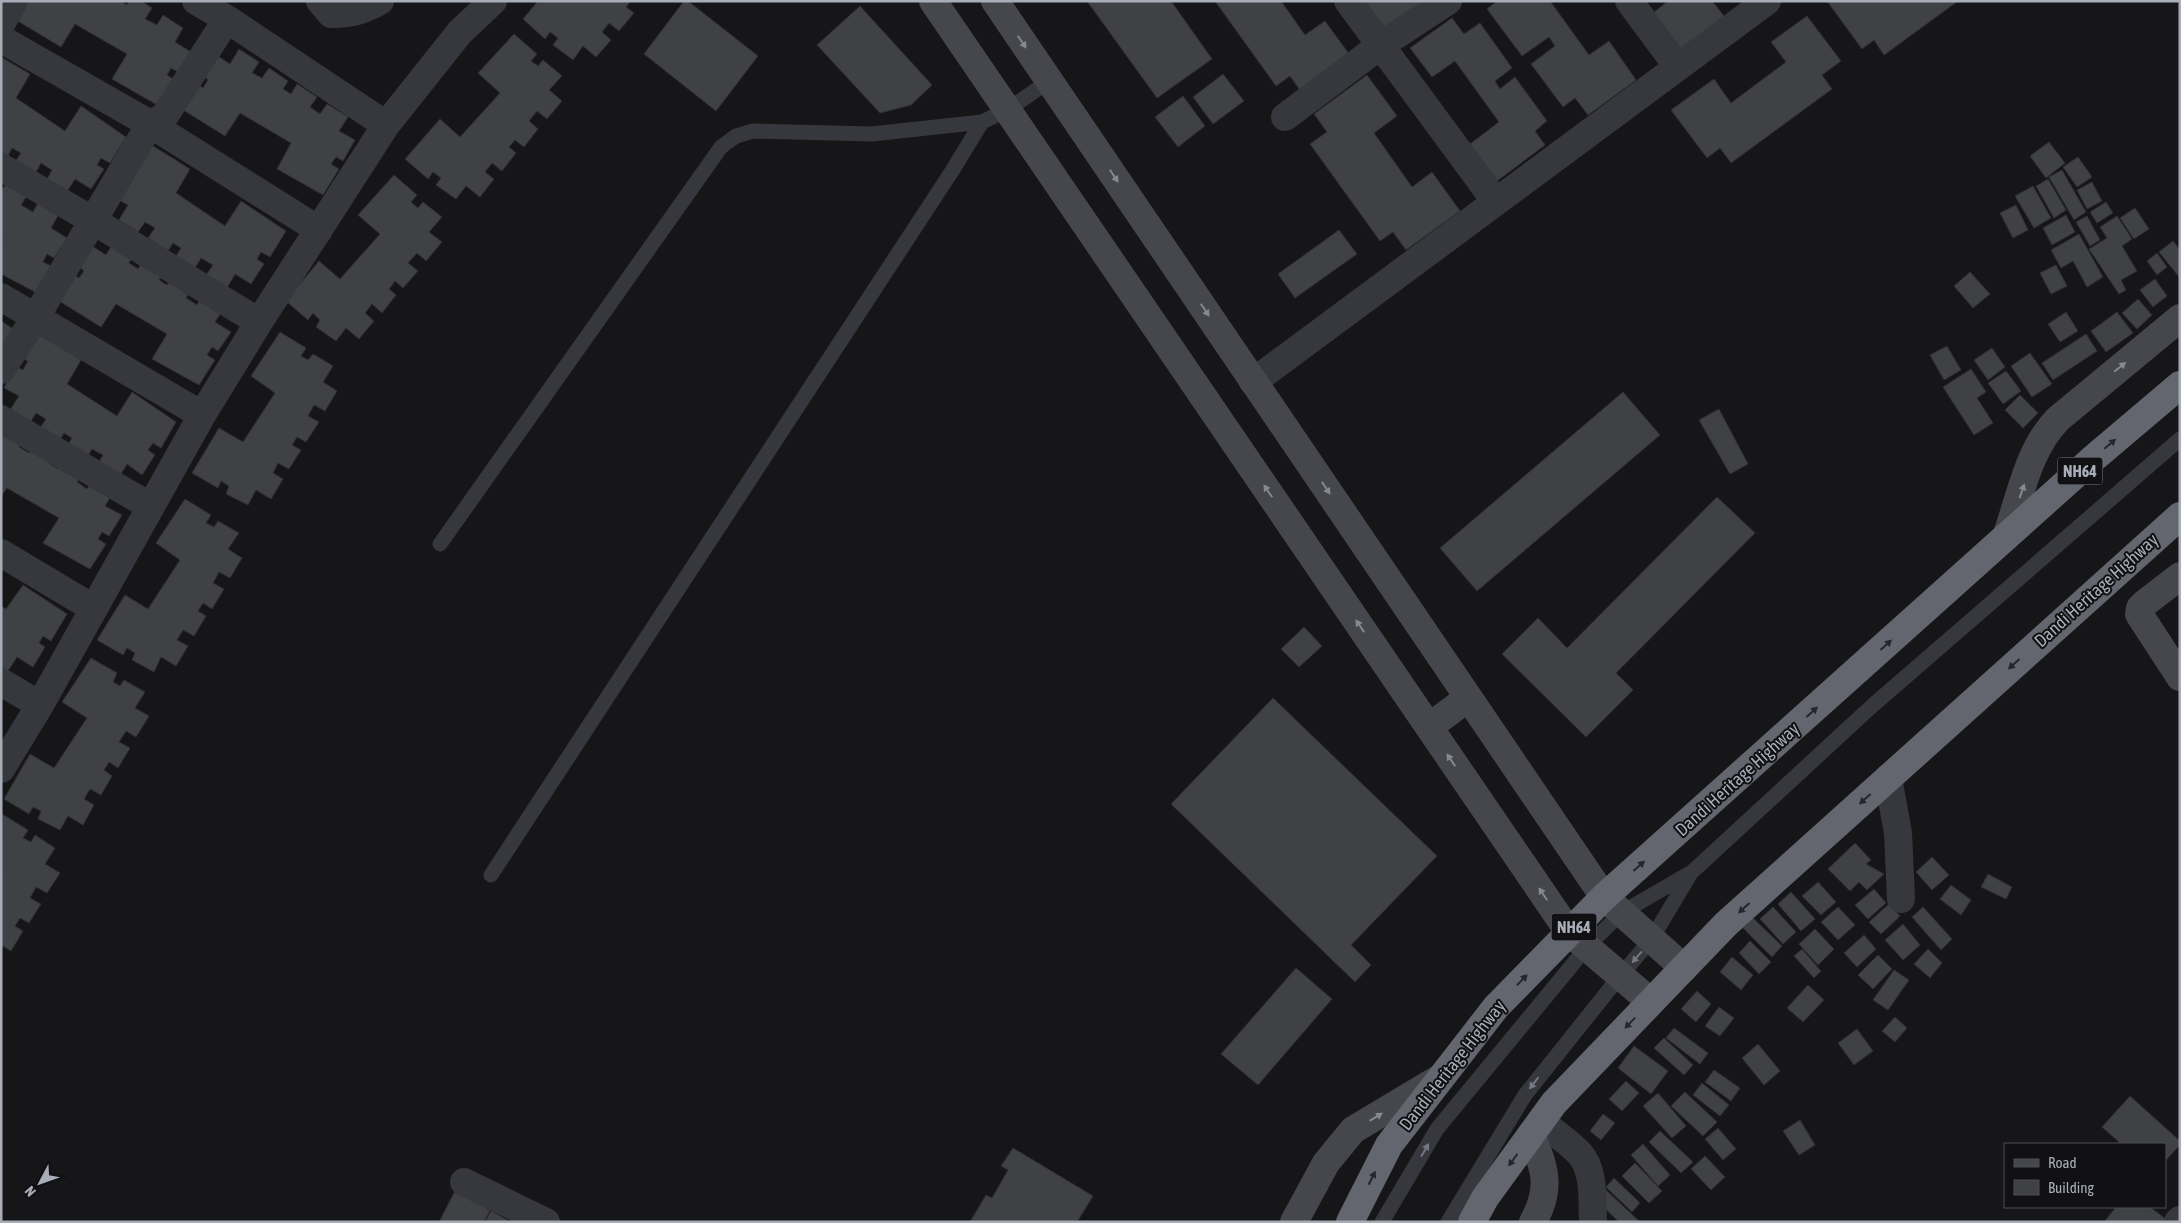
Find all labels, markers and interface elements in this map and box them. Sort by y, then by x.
one-way arrow [1017,35,1027,48]
one-way arrow [1109,169,1119,183]
one-way arrow [1200,304,1210,317]
one-way arrow [2113,362,2126,373]
one-way arrow [2103,439,2116,450]
road number: NH64 [2058,458,2102,484]
one-way arrow [1321,482,1331,495]
one-way arrow [2019,484,2026,499]
one-way arrow [1263,485,1273,498]
street label: Dandi Heritage Highway [2030,529,2162,651]
one-way arrow [1355,619,1365,632]
one-way arrow [1880,639,1892,651]
one-way arrow [2009,658,2021,670]
one-way arrow [1806,706,1819,717]
street label: Dandi Heritage Highway [1671,718,1803,840]
one-way arrow [1447,753,1456,767]
one-way arrow [1858,793,1871,804]
one-way arrow [1632,861,1645,872]
one-way arrow [1538,887,1548,901]
one-way arrow [1738,902,1751,913]
road number: NH64 [1552,914,1596,940]
one-way arrow [1631,950,1642,963]
one-way arrow [1516,974,1528,986]
street label: Dandi Heritage Highway [1395,996,1509,1134]
one-way arrow [1624,1017,1636,1029]
one-way arrow [1529,1076,1540,1089]
one-way arrow [1370,1112,1383,1121]
one-way arrow [1420,1143,1429,1156]
legend [2004,1143,2166,1208]
one-way arrow [1508,1153,1518,1167]
text: Road [2048,1154,2077,1171]
north arrow [15,1158,65,1208]
one-way arrow [1368,1171,1376,1186]
text: Building [2048,1179,2094,1196]
text: N [21,1183,39,1200]

